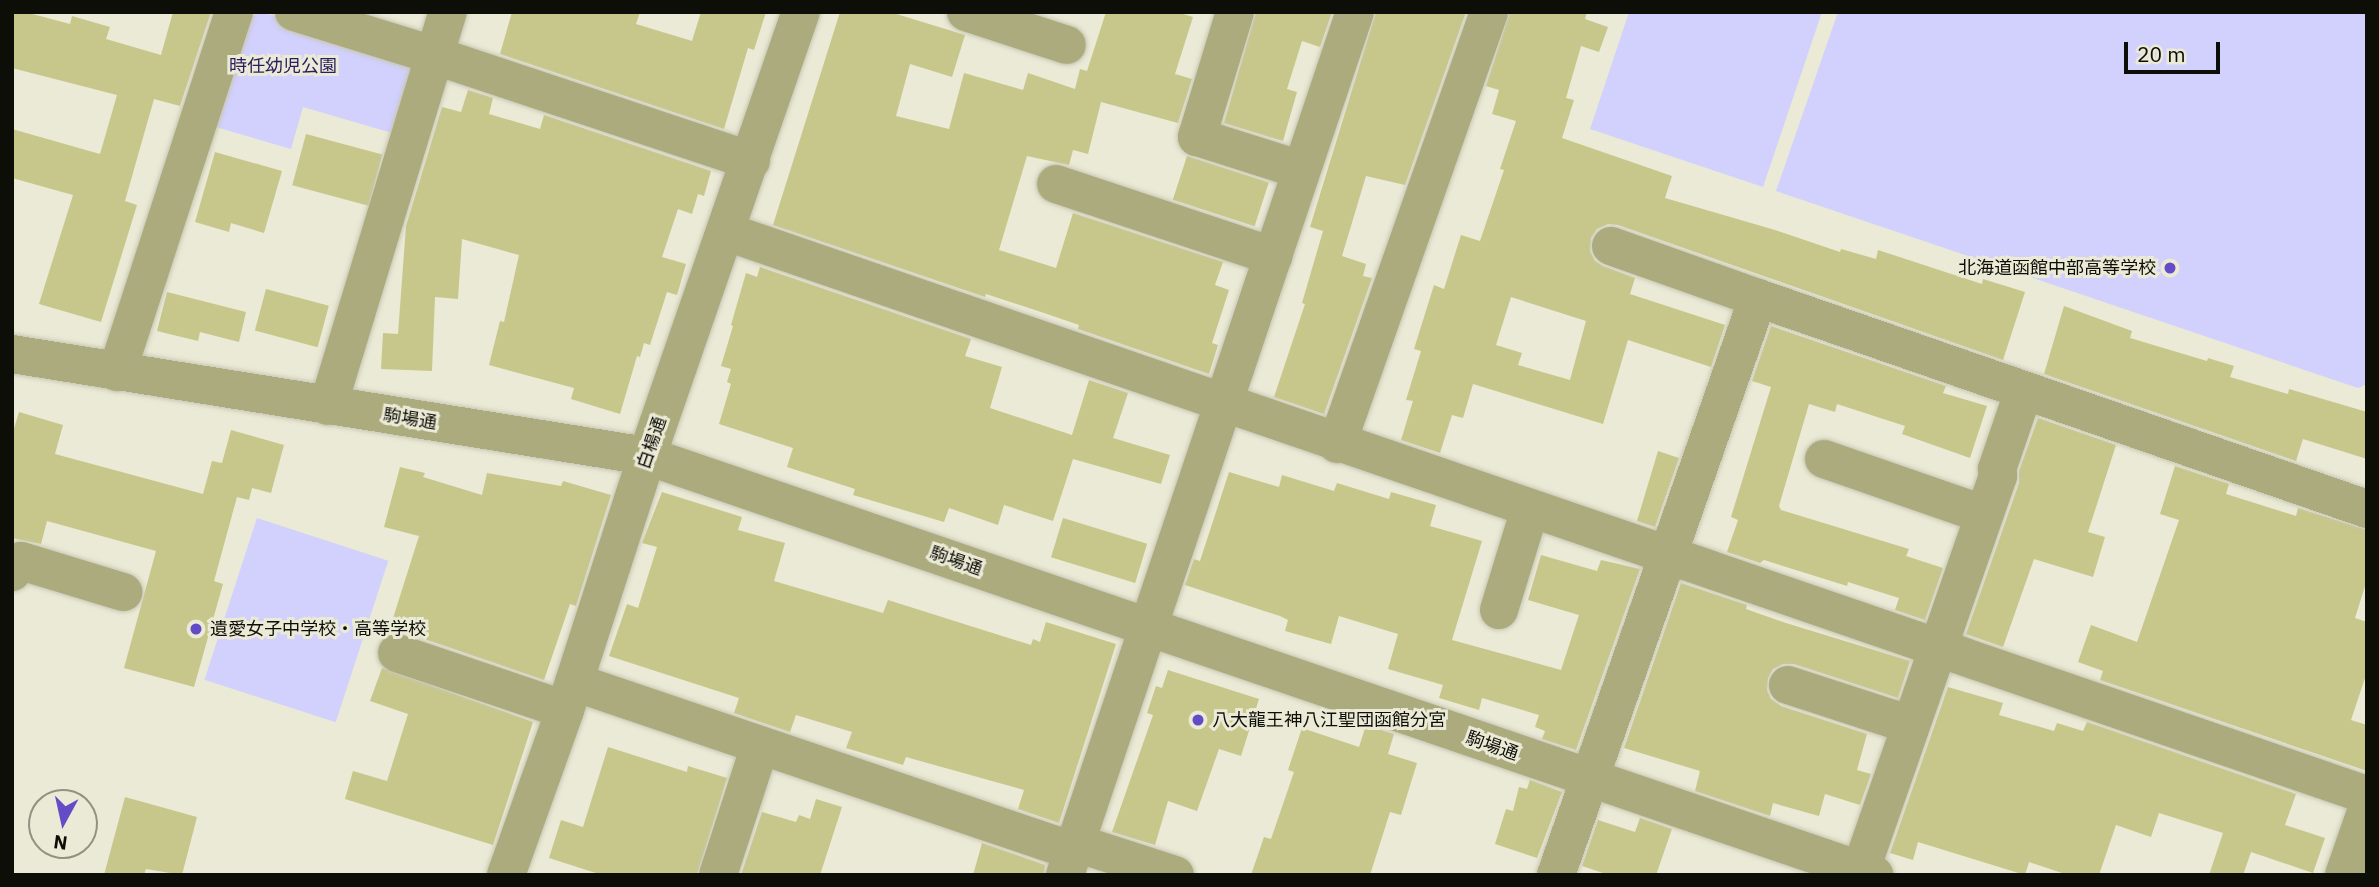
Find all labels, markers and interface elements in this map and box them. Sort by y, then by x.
scale bar [2127,28,2223,72]
text: 20 m [2137,40,2186,68]
park label: 時任幼児公園 [229,55,337,77]
place label: 北海道函館中部高等学校 [1958,257,2156,279]
marker: 北海道函館中部高等学校 [2162,260,2178,276]
street label: 駒場通 [382,404,438,434]
street label: 白楊通 [633,414,671,472]
street label: 駒場通 [927,542,985,580]
place label: 遺愛女子中学校・高等学校 [210,618,426,640]
marker: 遺愛女子中学校・高等学校 [188,621,204,637]
place label: 八大龍王神八江聖団函館分宮 [1212,709,1446,731]
marker: 八大龍王神八江聖団函館分宮 [1190,712,1206,728]
street label: 駒場通 [1463,727,1521,765]
north arrow [28,789,98,859]
text: N [52,830,69,856]

